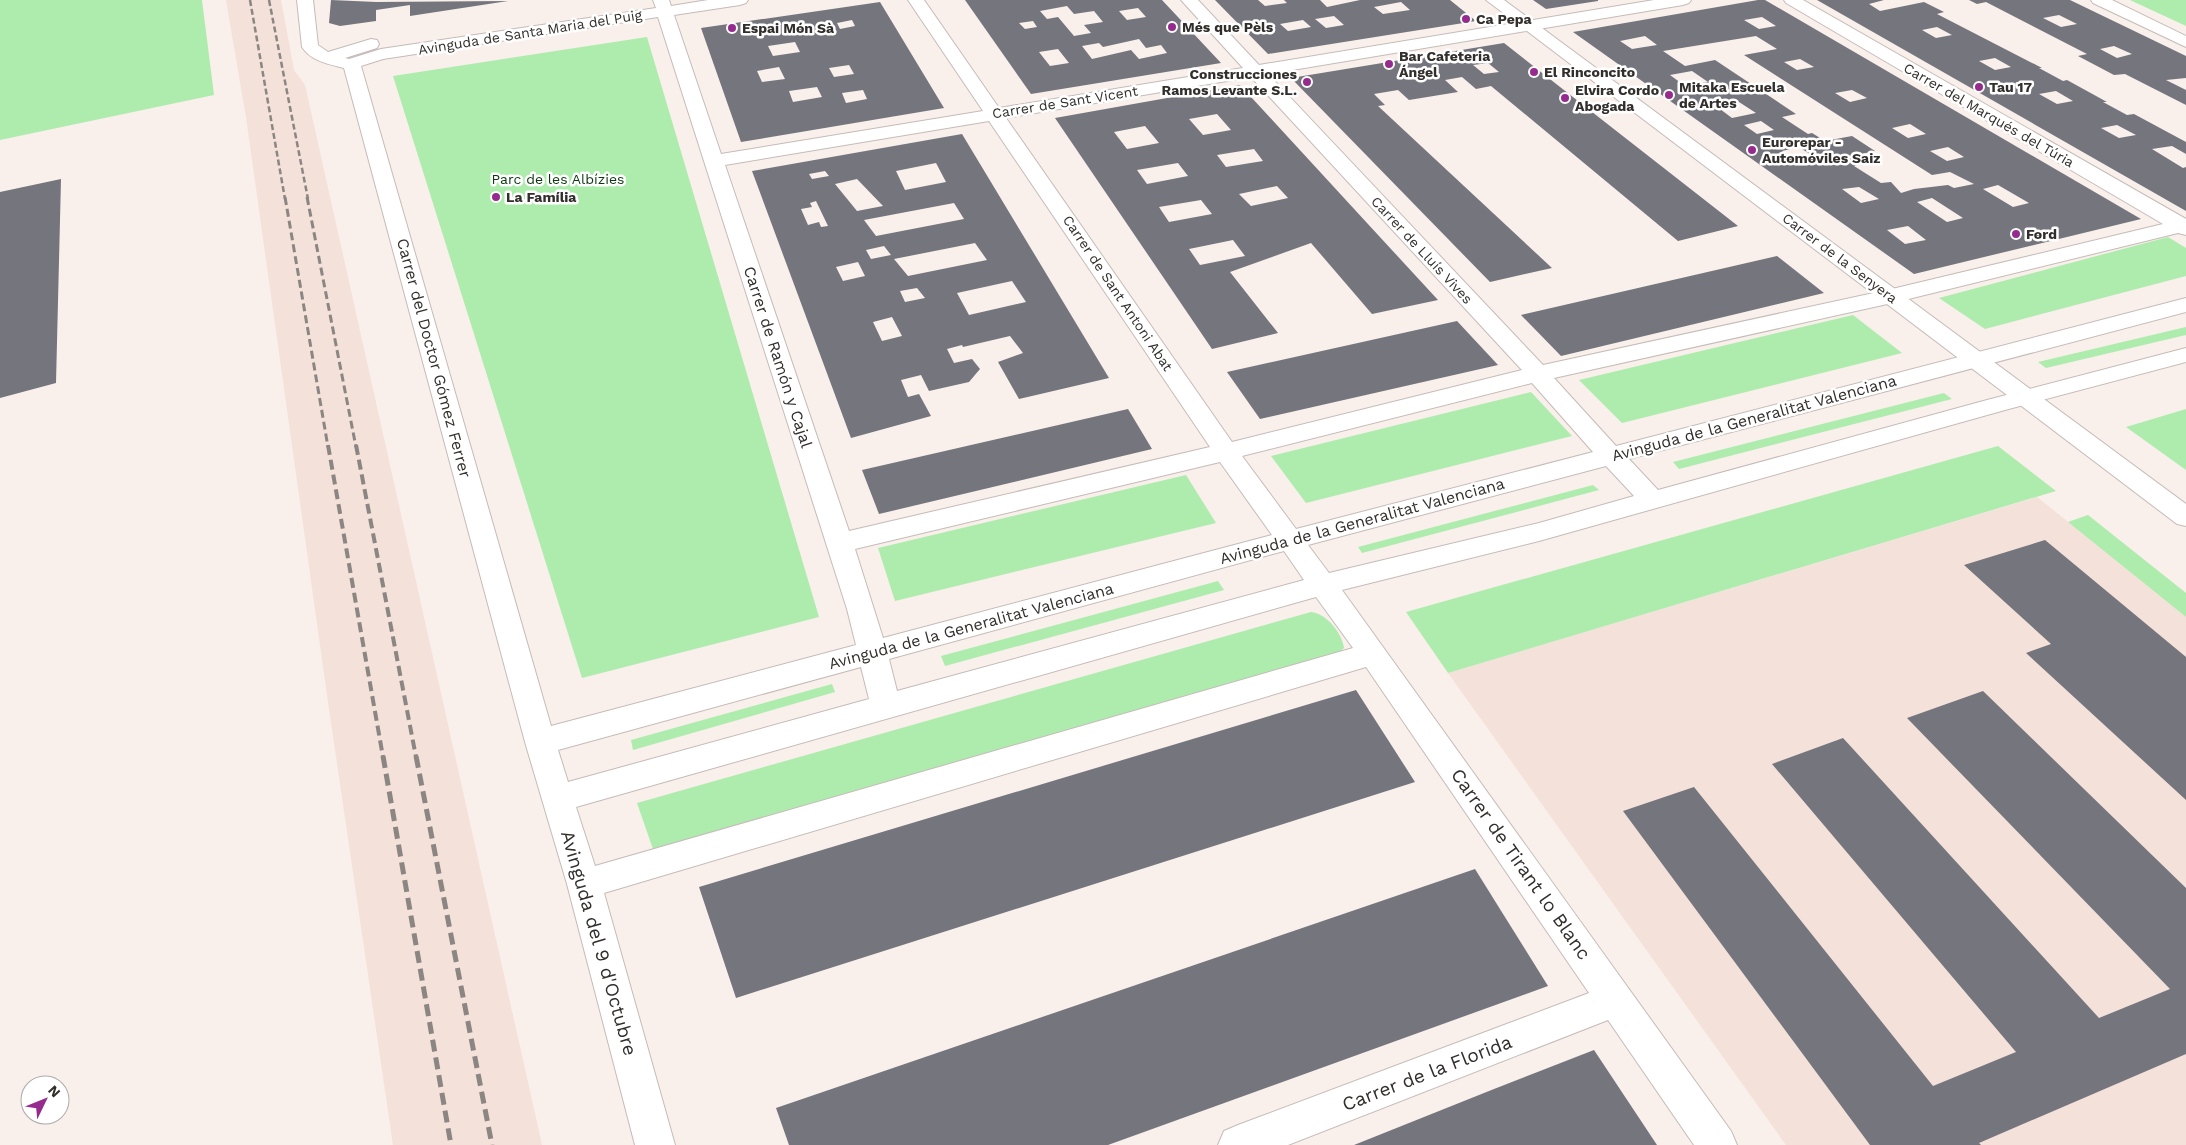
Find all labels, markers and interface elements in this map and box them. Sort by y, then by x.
street label: Avinguda de Santa Maria del Puig [417,6,644,58]
place label: Ca Pepa [1476,11,1532,27]
marker: Ca Pepa [1460,13,1472,25]
place label: Més que Pèls [1182,19,1274,35]
place label: Espai Món Sà [742,20,835,36]
marker: Més que Pèls [1166,21,1178,33]
marker: Espai Món Sà [726,22,738,34]
place label: Bar Cafeteria Ángel [1399,48,1491,80]
marker: Bar Cafeteria Ángel [1383,58,1395,70]
street label: Carrer del Marqués del Túria [1901,60,2077,170]
place label: El Rinconcito [1544,64,1635,80]
place label: Construcciones Ramos Levante S.L. [1162,66,1298,98]
marker: El Rinconcito [1528,66,1540,78]
marker: Construcciones Ramos Levante S.L. [1301,76,1313,88]
place label: Mitaka Escuela de Artes [1679,79,1785,111]
place label: Tau 17 [1989,79,2033,95]
marker: Tau 17 [1973,81,1985,93]
place label: Elvira Cordo Abogada [1575,82,1659,114]
street label: Carrer de Sant Vicent [991,83,1139,121]
marker: Mitaka Escuela de Artes [1663,89,1675,101]
marker: Elvira Cordo Abogada [1559,92,1571,104]
place label: Eurorepar - Automóviles Saiz [1762,134,1881,166]
marker: Eurorepar - Automóviles Saiz [1746,144,1758,156]
park label: Parc de les Albízies [492,171,624,187]
place label: La Família [506,189,577,205]
marker: La Família [490,191,502,203]
street label: Carrer de Lluís Vives [1368,193,1476,307]
street label: Carrer de la Senyera [1779,210,1901,306]
street label: Carrer de Sant Antoni Abat [1060,212,1176,374]
place label: Ford [2026,226,2057,242]
marker: Ford [2010,228,2022,240]
street label: Carrer del Doctor Gómez Ferrer [393,236,475,480]
street label: Carrer de Ramón y Cajal [740,264,816,450]
street label: Avinguda de la Generalitat Valenciana [1610,371,1898,465]
street label: Avinguda de la Generalitat Valenciana [1218,474,1506,568]
street label: Avinguda de la Generalitat Valenciana [827,579,1115,673]
street label: Carrer de Tirant lo Blanc [1446,764,1596,964]
street label: Avinguda del 9 d'Octubre [556,828,642,1058]
street label: Carrer de la Florida [1339,1030,1515,1116]
north arrow [20,1075,70,1125]
text: N [45,1082,64,1100]

